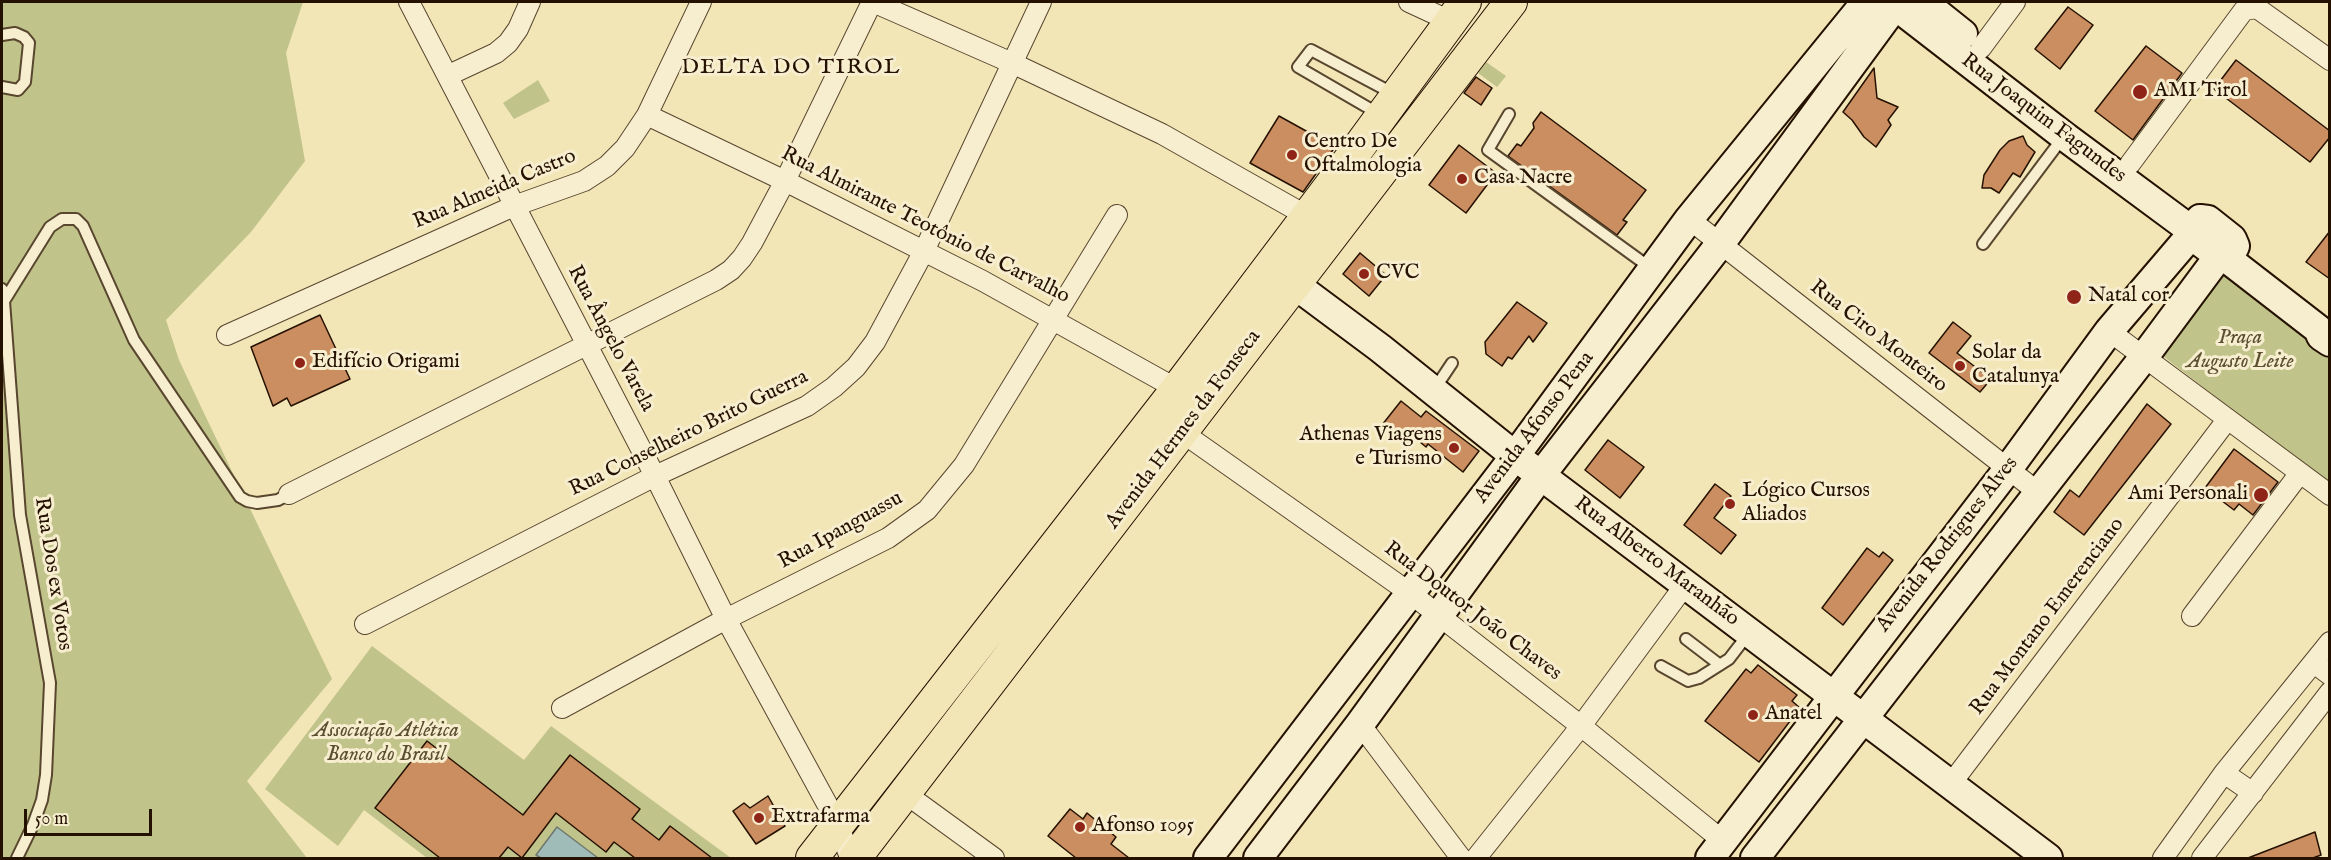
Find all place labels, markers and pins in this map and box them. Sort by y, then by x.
place label: AMI Tirol [2154,79,2247,105]
marker: AMI Tirol [2131,83,2149,101]
place label: Centro De Oftalmologia [1304,130,1421,180]
marker: Centro De Oftalmologia [1285,148,1299,162]
place label: Casa Nacre [1474,166,1572,192]
marker: Casa Nacre [1455,172,1469,186]
place label: CVC [1376,261,1420,287]
marker: CVC [1357,267,1371,281]
place label: Natal cor [2088,284,2169,310]
marker: Natal cor [2065,288,2083,306]
place label: Solar da Catalunya [1972,341,2059,391]
place label: Edifício Origami [312,350,460,376]
marker: Edifício Origami [293,356,307,370]
marker: Solar da Catalunya [1953,359,1967,373]
place label: Athenas Viagens e Turismo [1300,423,1442,473]
marker: Athenas Viagens e Turismo [1447,441,1461,455]
place label: Lógico Cursos Aliados [1742,479,1870,529]
place label: Ami Personali [2128,482,2248,508]
marker: Ami Personali [2252,486,2270,504]
marker: Lógico Cursos Aliados [1723,497,1737,511]
place label: Anatel [1765,702,1822,728]
marker: Anatel [1746,708,1760,722]
place label: Extrafarma [771,805,869,831]
marker: Extrafarma [752,811,766,825]
place label: Afonso 1095 [1092,814,1194,840]
marker: Afonso 1095 [1073,820,1087,834]

